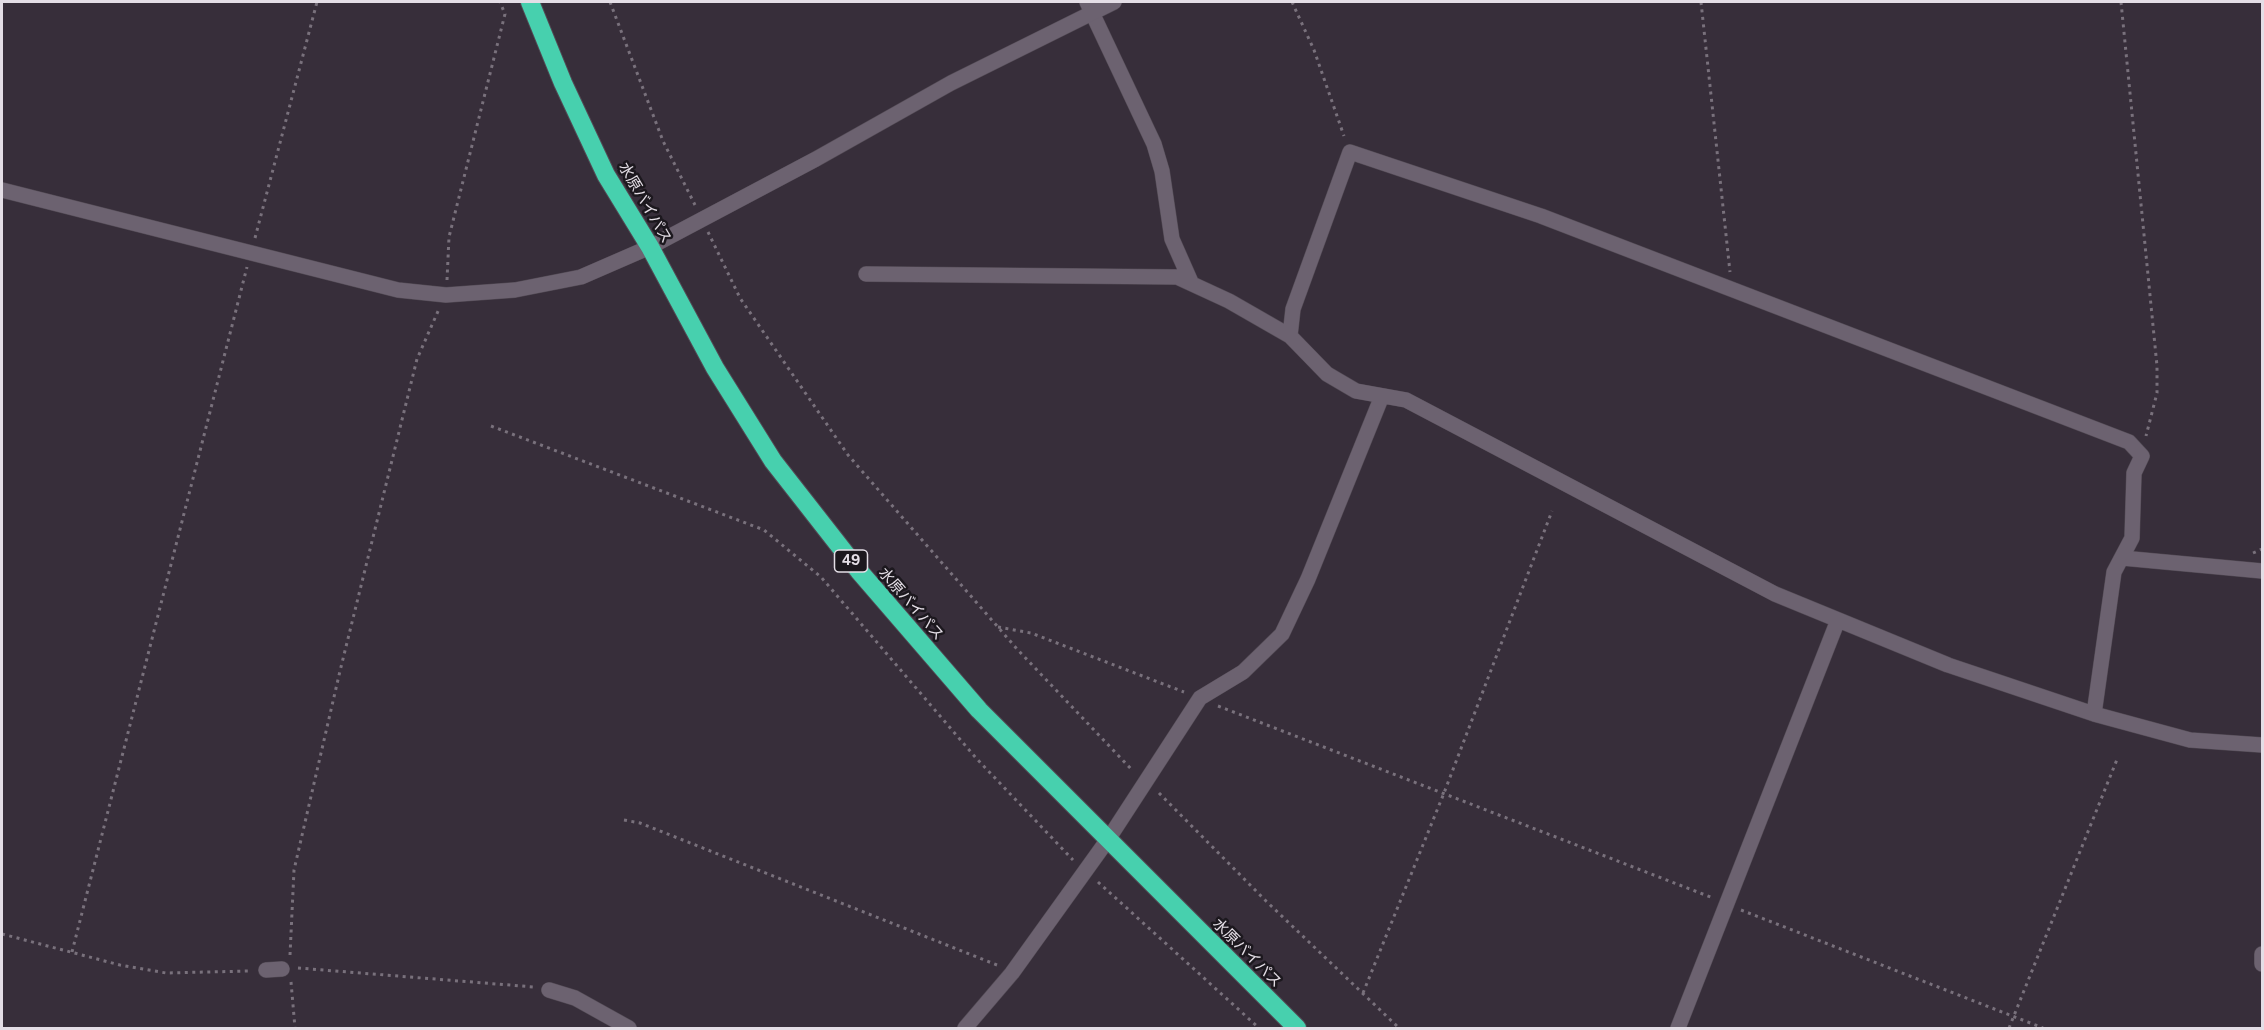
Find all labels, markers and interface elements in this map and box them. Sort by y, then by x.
street label: 水原バイパス [615,160,675,246]
road number: 49 [834,550,868,572]
street label: 水原バイパス [875,564,947,644]
street label: 水原バイパス [1209,915,1285,991]

